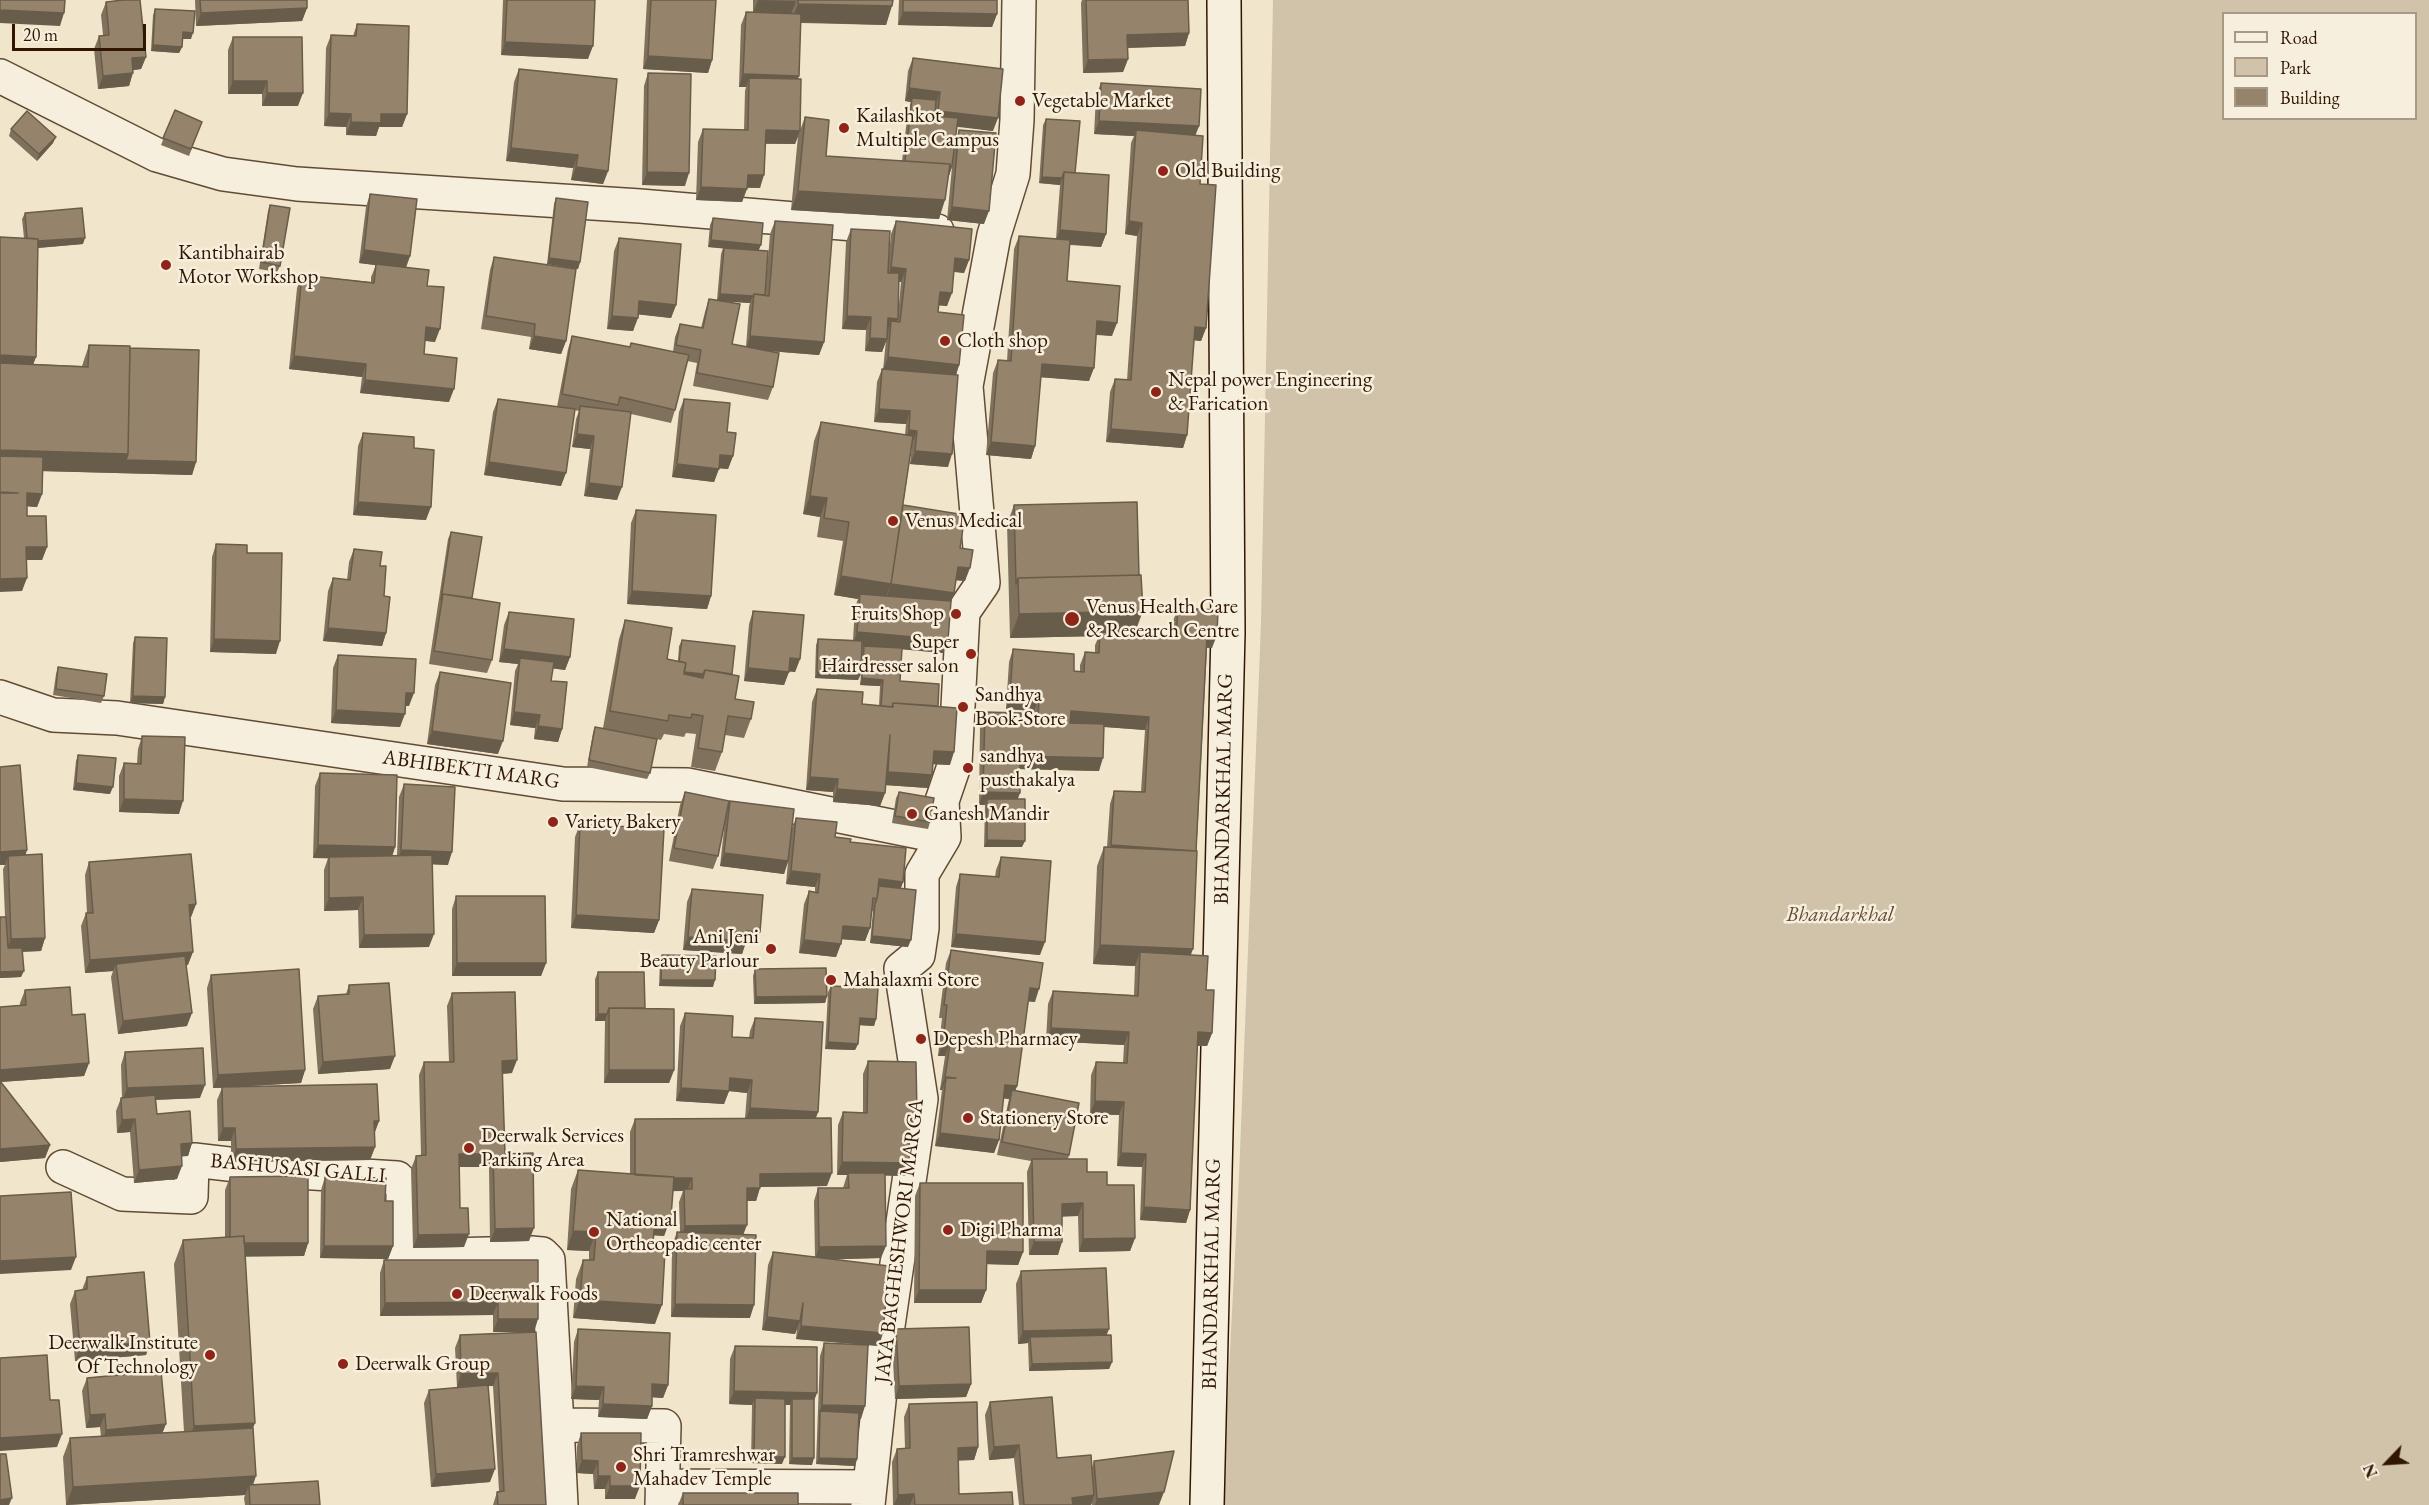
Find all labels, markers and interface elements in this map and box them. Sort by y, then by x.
scale bar [15,12,148,50]
legend [2222,12,2417,120]
text: 20 m [23,23,58,46]
text: Road [2280,26,2318,49]
text: Park [2280,56,2311,79]
text: Building [2280,86,2340,109]
place label: Vegetable Market [1032,88,1171,114]
marker: Vegetable Market [1013,94,1027,108]
place label: Kailashkot Multiple Campus [856,103,999,153]
marker: Kailashkot Multiple Campus [837,121,851,135]
place label: Old Building [1175,158,1280,184]
marker: Old Building [1156,164,1170,178]
place label: Kantibhairab Motor Workshop [178,240,318,290]
marker: Kantibhairab Motor Workshop [159,258,173,272]
place label: Cloth shop [957,328,1048,354]
marker: Cloth shop [938,334,952,348]
place label: Nepal power Engineering & Farication [1168,367,1372,417]
marker: Nepal power Engineering & Farication [1149,385,1163,399]
place label: Venus Medical [905,508,1022,534]
marker: Venus Medical [886,514,900,528]
place label: Venus Health Care & Research Centre [1086,594,1239,644]
place label: Fruits Shop [851,601,944,627]
marker: Fruits Shop [949,607,963,621]
marker: Venus Health Care & Research Centre [1063,610,1081,628]
place label: Super Hairdresser salon [821,629,959,679]
marker: Super Hairdresser salon [964,647,978,661]
street label: BHANDARKHAL MARG [1209,673,1239,905]
place label: Sandhya Book-Store [975,682,1065,732]
marker: Sandhya Book-Store [956,700,970,714]
place label: sandhya pusthakalya [980,743,1075,793]
street label: ABHIBEKTI MARG [381,745,561,795]
marker: sandhya pusthakalya [961,761,975,775]
place label: Ganesh Mandir [924,801,1050,827]
marker: Ganesh Mandir [905,807,919,821]
place label: Variety Bakery [565,809,681,835]
marker: Variety Bakery [546,815,560,829]
park label: Bhandarkhal [1786,902,1894,928]
place label: Ani Jeni Beauty Parlour [640,924,759,974]
marker: Ani Jeni Beauty Parlour [764,942,778,956]
place label: Mahalaxmi Store [843,967,979,993]
marker: Mahalaxmi Store [824,973,838,987]
place label: Depesh Pharmacy [933,1026,1078,1052]
marker: Depesh Pharmacy [914,1032,928,1046]
street label: JAYA BAGHESHWORI MARGA [870,1097,930,1385]
place label: Stationery Store [980,1105,1109,1131]
marker: Stationery Store [961,1111,975,1125]
place label: Deerwalk Services Parking Area [481,1123,624,1173]
marker: Deerwalk Services Parking Area [462,1141,476,1155]
street label: BASHUSASI GALLI [209,1149,387,1189]
street label: BHANDARKHAL MARG [1197,1158,1227,1390]
place label: National Ortheopadic center [606,1207,761,1257]
place label: Digi Pharma [960,1217,1062,1243]
marker: Digi Pharma [941,1223,955,1237]
marker: National Ortheopadic center [587,1225,601,1239]
place label: Deerwalk Foods [469,1281,598,1307]
marker: Deerwalk Foods [450,1287,464,1301]
place label: Deerwalk Institute Of Technology [48,1330,198,1380]
marker: Deerwalk Institute Of Technology [203,1348,217,1362]
place label: Deerwalk Group [355,1351,490,1377]
marker: Deerwalk Group [336,1357,350,1371]
north arrow [2357,1433,2417,1493]
place label: Shri Tramreshwar Mahadev Temple [633,1442,775,1492]
marker: Shri Tramreshwar Mahadev Temple [614,1460,628,1474]
text: N [2358,1461,2382,1481]

